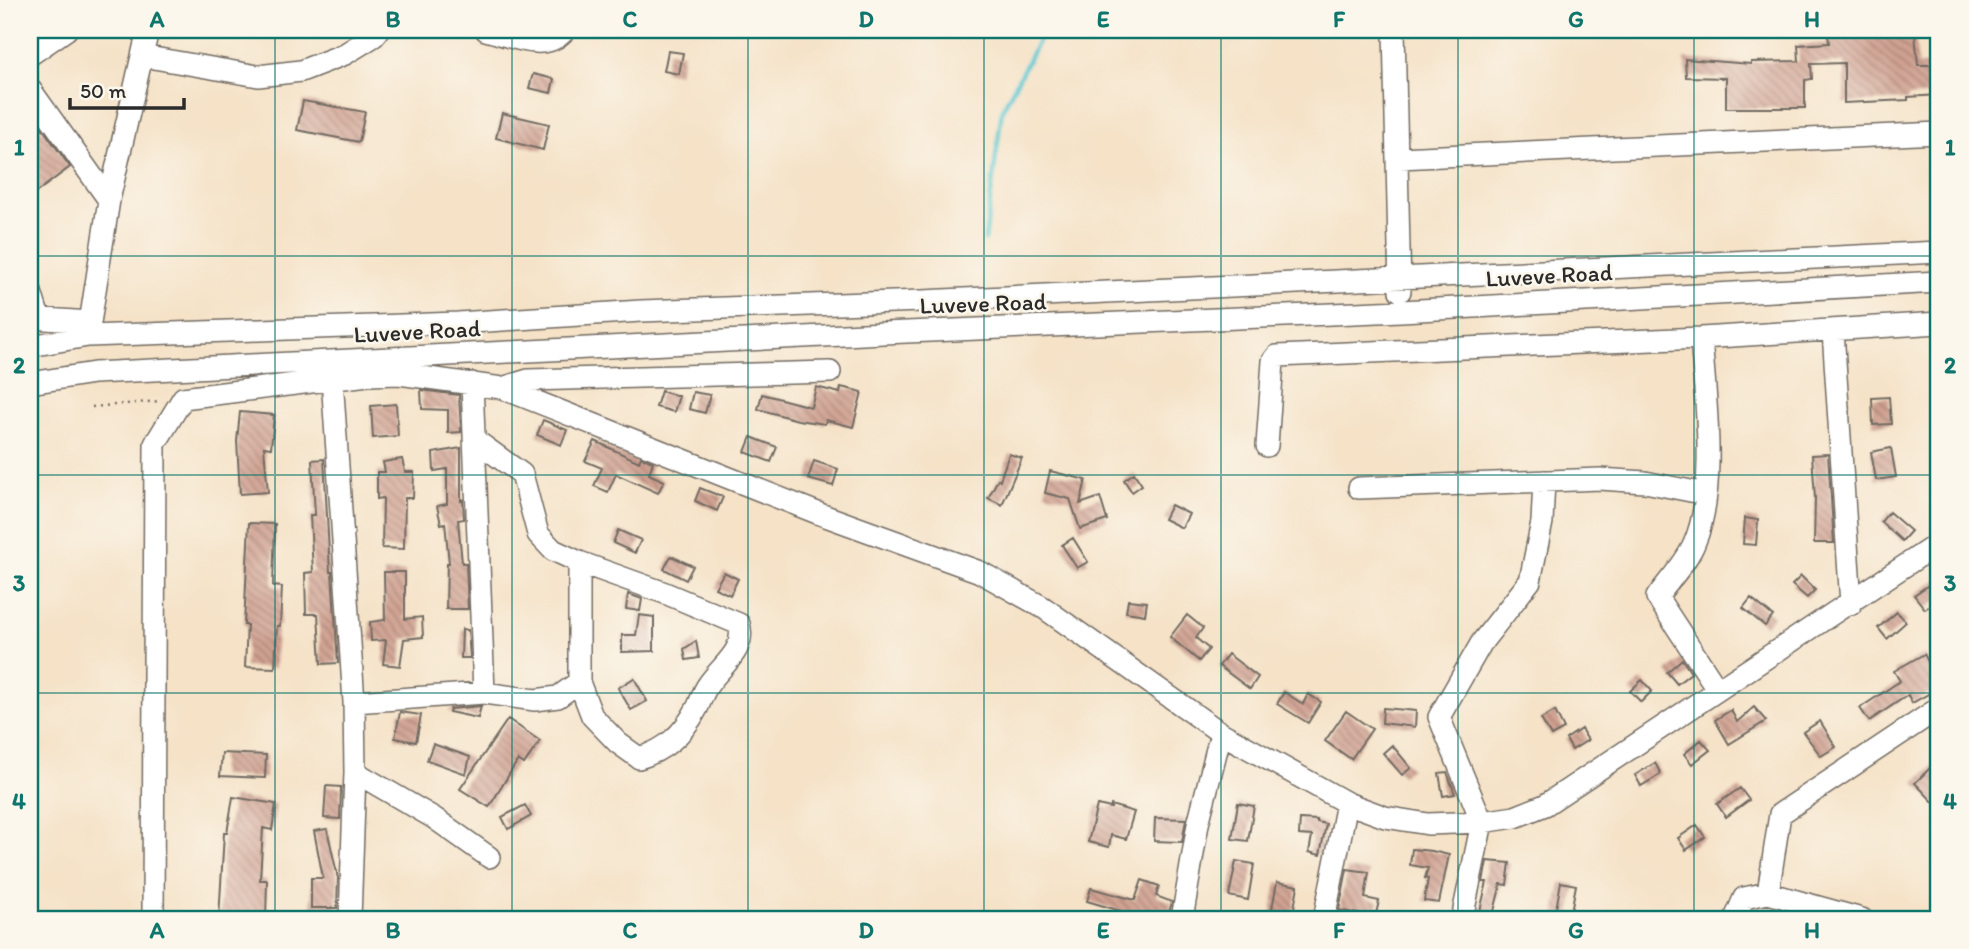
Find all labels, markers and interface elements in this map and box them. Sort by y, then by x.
text: A [149,5,165,33]
text: B [386,5,401,33]
text: C [623,5,638,33]
text: D [858,5,874,33]
text: E [1097,5,1110,33]
text: F [1333,5,1346,33]
text: G [1568,5,1584,33]
text: H [1804,5,1820,33]
scale bar [70,66,184,110]
text: 50 m [80,78,127,103]
text: 1 [14,133,25,161]
text: 1 [1945,133,1956,161]
street label: Luveve Road [1485,257,1613,293]
street label: Luveve Road [919,286,1047,320]
street label: Luveve Road [353,313,481,349]
text: 2 [13,351,26,379]
text: 2 [1944,351,1957,379]
text: 3 [13,569,26,597]
text: 3 [1944,569,1957,597]
text: 4 [12,787,26,815]
text: 4 [1943,787,1957,815]
text: A [149,916,165,944]
text: B [386,916,401,944]
text: C [623,916,638,944]
text: D [858,916,874,944]
text: E [1097,916,1110,944]
text: F [1333,916,1346,944]
text: G [1568,916,1584,944]
text: H [1804,916,1820,944]

